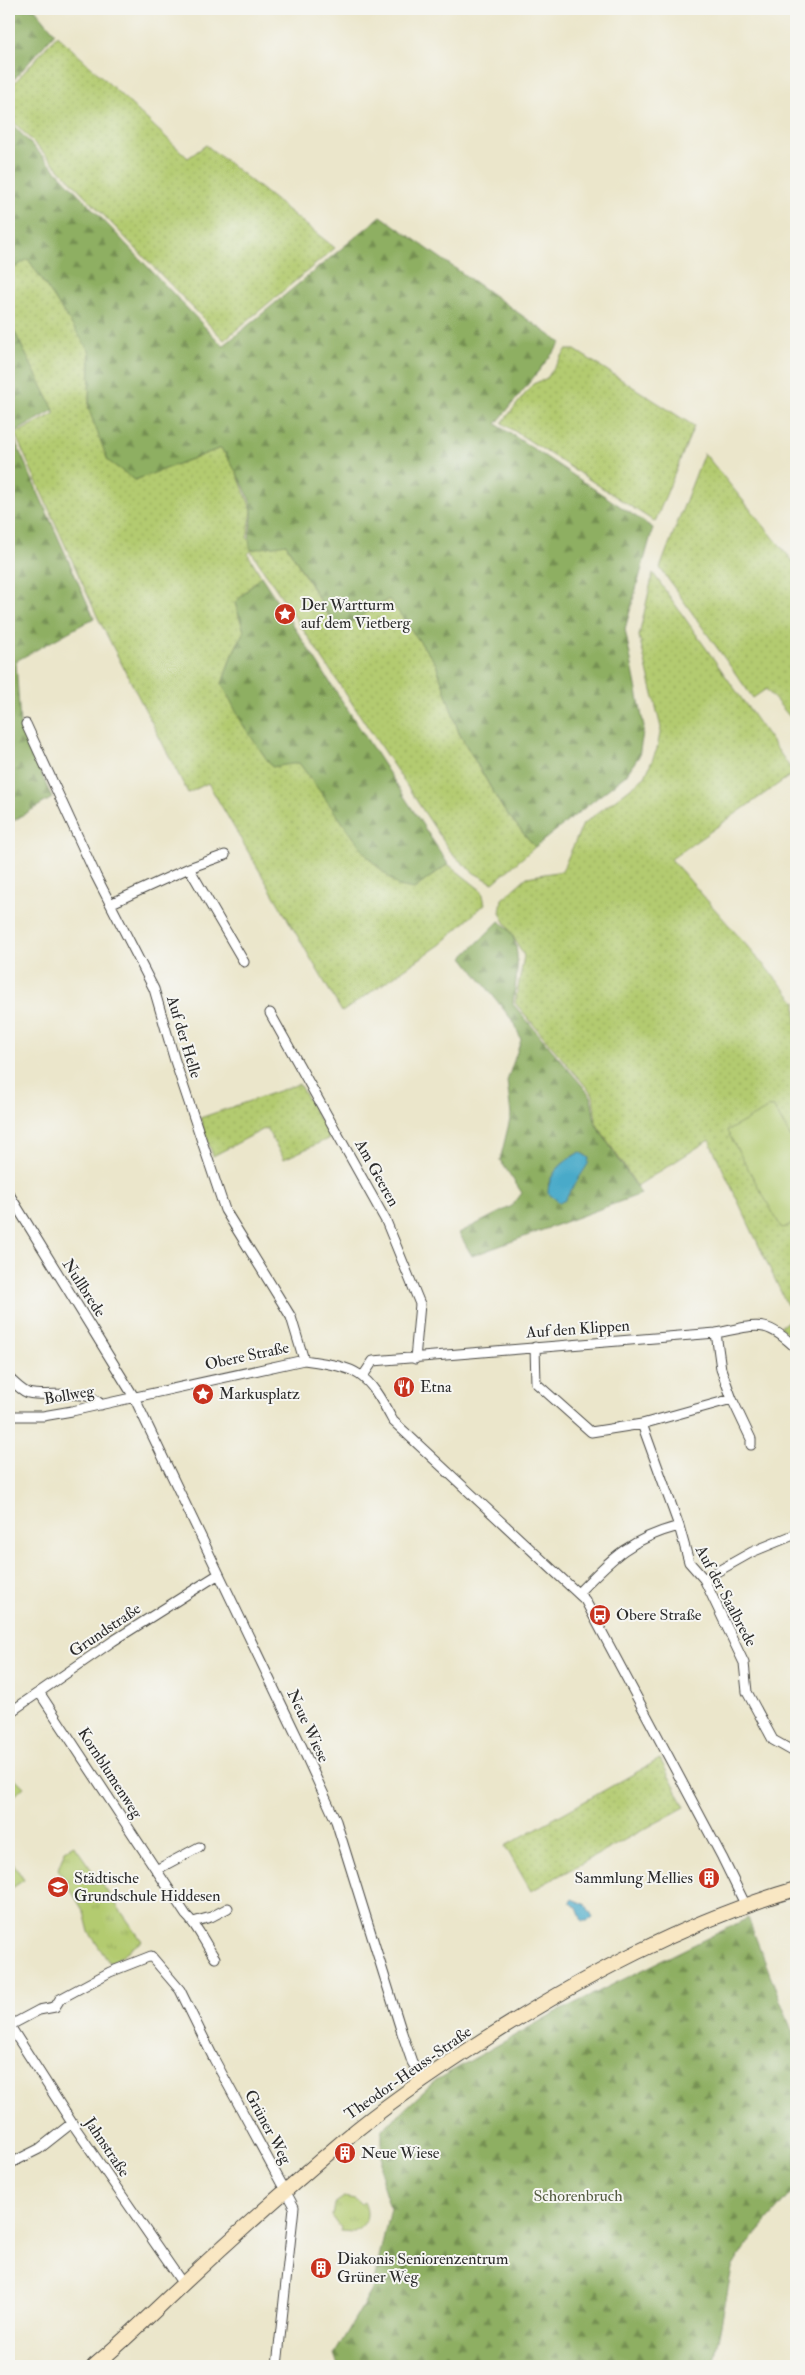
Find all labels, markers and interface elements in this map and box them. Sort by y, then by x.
place label: Der Wartturm auf dem Vietberg [301,595,412,633]
place icon: Der Wartturm auf dem Vietberg [273,602,297,626]
street label: Auf der Helle [162,992,206,1081]
street label: Am Geeren [350,1135,404,1210]
street label: Nullbrede [58,1255,110,1321]
street label: Auf den Klippen [525,1315,631,1344]
street label: Obere Straße [203,1337,291,1375]
restaurant icon: Etna [392,1375,416,1399]
place label: Etna [420,1377,452,1397]
street label: Bollweg [42,1381,97,1409]
place icon: Markusplatz [191,1382,215,1406]
place label: Markusplatz [219,1384,300,1405]
street label: Auf der Saalbrede [690,1541,761,1650]
street label: Grundstraße [65,1599,145,1661]
bus stop icon: Obere Straße [588,1603,612,1627]
place label: Obere Straße [616,1605,702,1625]
street label: Neue Wiese [282,1686,334,1766]
street label: Kornblumenweg [73,1724,147,1823]
building icon: Sammlung Mellies [697,1866,721,1890]
place label: Städtische Grundschule Hiddesen [74,1868,221,1906]
place label: Sammlung Mellies [574,1868,693,1888]
school or university icon: Städtische Grundschule Hiddesen [46,1875,70,1899]
street label: Theodor-Heuss-Straße [341,2021,476,2124]
street label: Grüner Weg [240,2086,296,2169]
street label: Jahnstraße [78,2112,134,2182]
building icon: Neue Wiese [333,2141,357,2165]
place label: Neue Wiese [361,2143,440,2163]
park label: Schorenbruch [533,2186,623,2206]
place label: Diakonis Seniorenzentrum Grüner Weg [337,2249,509,2287]
building icon: Diakonis Seniorenzentrum Grüner Weg [309,2256,333,2280]

